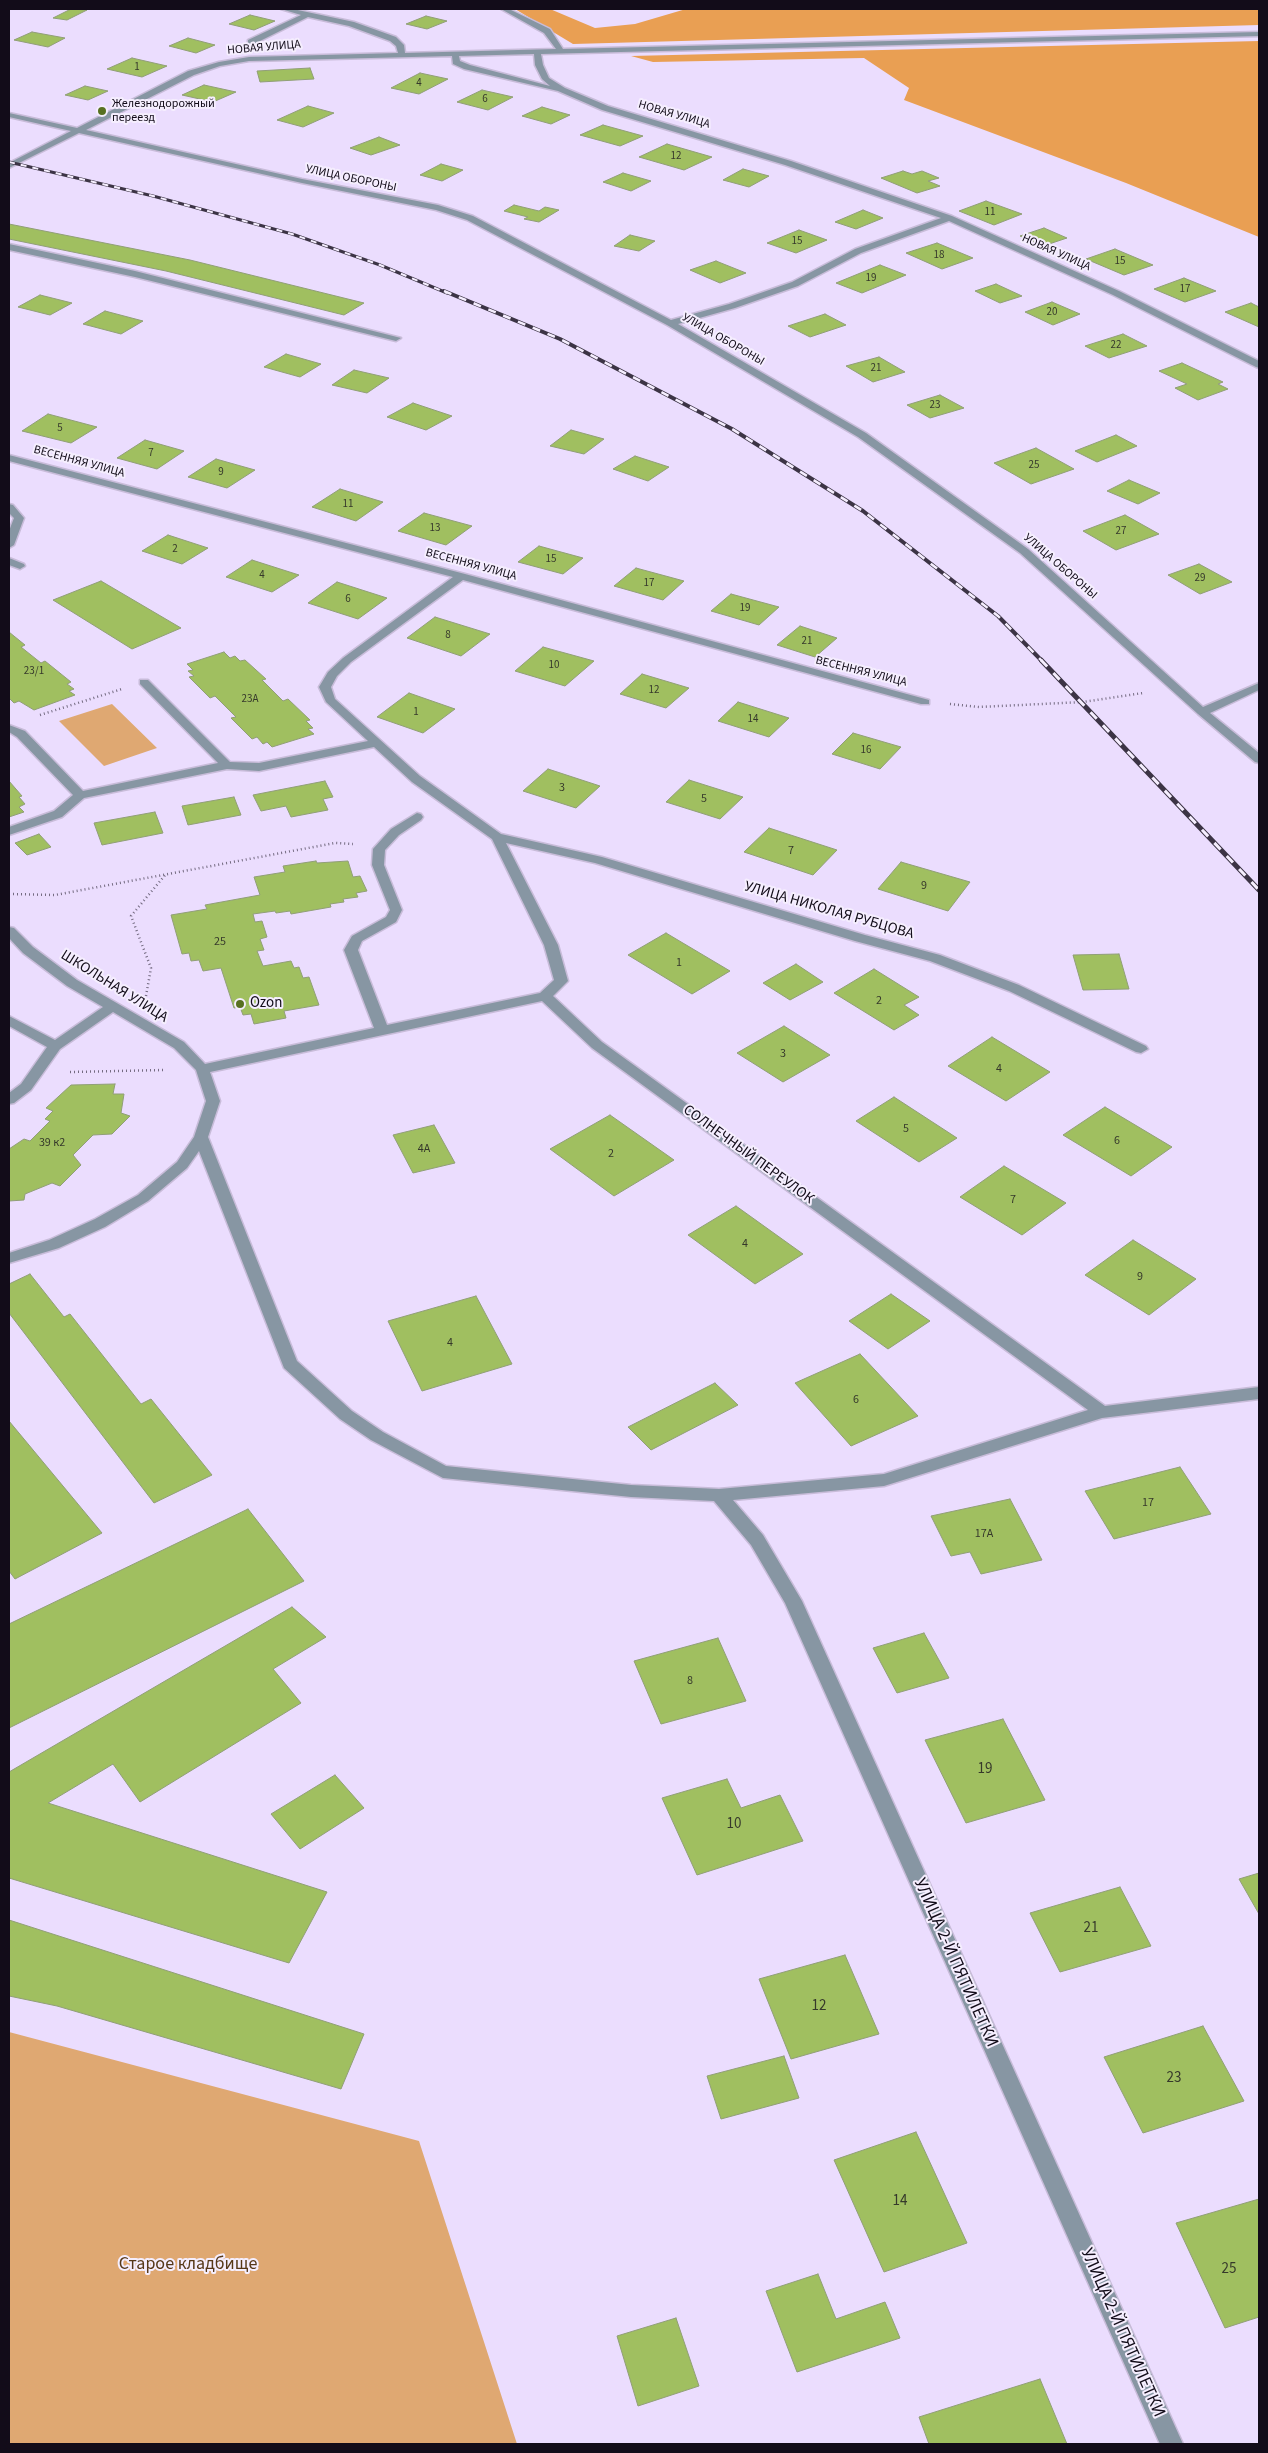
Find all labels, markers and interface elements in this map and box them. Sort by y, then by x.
street label: НОВАЯ УЛИЦА [227,38,301,58]
house number: 1 [134,61,140,75]
house number: 4 [416,77,422,91]
house number: 6 [482,93,488,107]
place label: Железнодорожный переезд [112,97,215,125]
street label: НОВАЯ УЛИЦА [637,98,711,132]
marker: Железнодорожный переезд [96,105,108,117]
house number: 12 [671,150,681,164]
street label: УЛИЦА ОБОРОНЫ [304,162,398,196]
house number: 11 [985,206,995,220]
street label: НОВАЯ УЛИЦА [1019,231,1093,275]
house number: 15 [792,235,802,249]
house number: 18 [934,249,944,263]
house number: 15 [1115,255,1125,269]
house number: 19 [866,272,876,286]
house number: 17 [1180,283,1190,297]
house number: 20 [1047,306,1057,320]
street label: УЛИЦА ОБОРОНЫ [679,311,767,369]
house number: 22 [1111,339,1121,353]
house number: 21 [871,362,881,376]
house number: 23 [930,399,940,413]
house number: 5 [57,422,63,436]
street label: ВЕСЕННЯЯ УЛИЦА [32,443,126,481]
house number: 7 [148,447,154,461]
house number: 25 [1029,459,1039,473]
house number: 9 [218,466,224,480]
house number: 11 [343,498,353,512]
house number: 13 [430,522,440,536]
house number: 27 [1116,525,1126,539]
street label: УЛИЦА ОБОРОНЫ [1020,531,1100,603]
house number: 2 [172,543,178,557]
street label: ВЕСЕННЯЯ УЛИЦА [424,546,518,584]
house number: 15 [546,553,556,567]
house number: 4 [259,569,265,583]
house number: 29 [1195,572,1205,586]
house number: 17 [644,577,654,591]
house number: 6 [345,593,351,607]
house number: 19 [740,602,750,616]
house number: 8 [445,629,451,643]
house number: 21 [802,635,812,649]
street label: ВЕСЕННЯЯ УЛИЦА [814,654,908,690]
house number: 10 [549,659,559,673]
house number: 23/1 [24,665,44,679]
house number: 12 [649,684,659,698]
house number: 23А [242,693,258,707]
house number: 1 [413,706,419,720]
house number: 14 [748,713,758,727]
house number: 16 [861,744,871,758]
house number: 3 [559,781,565,795]
house number: 5 [701,792,707,806]
house number: 7 [788,844,794,858]
street label: УЛИЦА НИКОЛАЯ РУБЦОВА [742,878,916,944]
house number: 9 [921,879,927,893]
house number: 25 [214,935,226,949]
street label: ШКОЛЬНАЯ УЛИЦА [57,947,171,1027]
house number: 1 [676,956,682,970]
house number: 2 [876,994,882,1008]
place label: Ozon [250,995,282,1013]
marker: Ozon [234,998,246,1010]
house number: 3 [780,1047,786,1061]
house number: 4 [996,1062,1002,1076]
street label: СОЛНЕЧНЫЙ ПЕРЕУЛОК [679,1102,817,1208]
house number: 5 [903,1122,909,1136]
house number: 6 [1114,1134,1120,1148]
house number: 39 к2 [39,1136,65,1150]
house number: 4А [418,1142,430,1156]
house number: 2 [608,1147,614,1161]
house number: 7 [1010,1193,1016,1207]
house number: 4 [742,1237,748,1251]
house number: 9 [1137,1270,1143,1284]
house number: 4 [447,1336,453,1350]
house number: 6 [853,1393,859,1407]
house number: 17 [1142,1496,1154,1510]
house number: 17А [975,1527,993,1541]
house number: 8 [687,1674,693,1688]
house number: 19 [978,1761,992,1779]
house number: 10 [727,1816,741,1834]
street label: УЛИЦА 2-Й ПЯТИЛЕТКИ [908,1875,1002,2051]
house number: 21 [1084,1920,1098,1938]
house number: 12 [812,1998,826,2016]
house number: 23 [1167,2070,1181,2088]
house number: 14 [893,2193,907,2211]
street label: УЛИЦА 2-Й ПЯТИЛЕТКИ [1075,2245,1169,2421]
park label: Старое кладбище [119,2254,257,2276]
house number: 25 [1222,2261,1236,2279]

